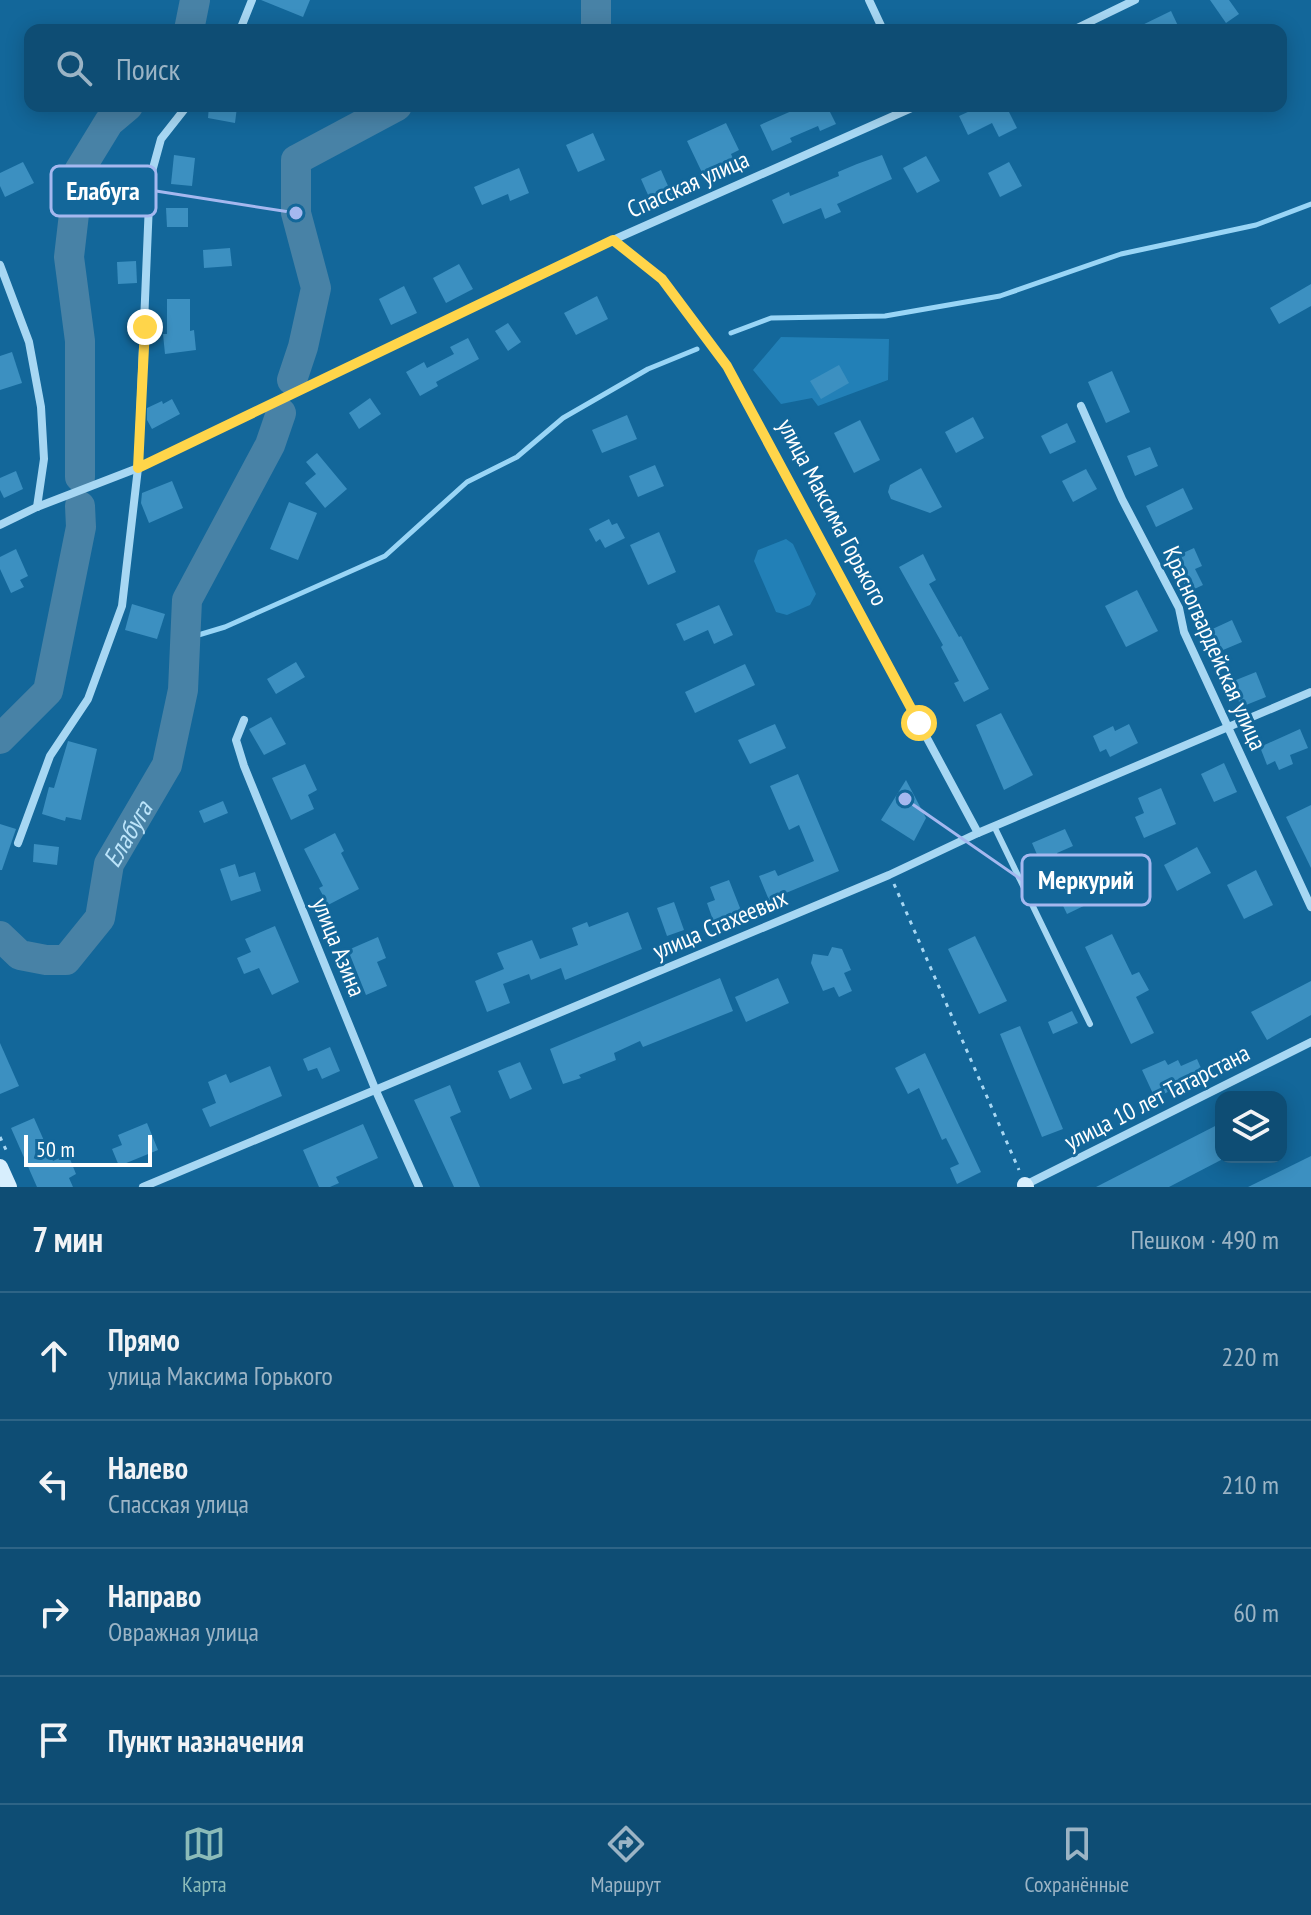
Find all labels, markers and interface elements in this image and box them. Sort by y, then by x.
search box [24,24,1287,112]
icon: search [52,46,96,90]
text: Поиск [116,49,180,88]
street label: Спасская улица [622,143,754,225]
callout: Елабуга [51,166,156,216]
text: Елабуга [66,174,140,207]
route end [127,309,163,345]
street label: улица Максима Горького [771,413,895,611]
street label: Красногвардейская улица [1156,541,1274,755]
route start [901,705,937,741]
water label: Елабуга [95,793,160,873]
callout: Меркурий [1022,855,1150,905]
text: Меркурий [1038,863,1134,896]
street label: улица Стахеевых [648,882,792,966]
street label: улица Азина [305,893,373,1001]
street label: улица 10 лет Татарстана [1059,1037,1255,1157]
map controls [1215,1091,1287,1163]
button: layers [1215,1091,1287,1163]
scale bar [24,1131,152,1167]
text: 50 m [36,1135,75,1163]
text: 7 мин [32,1217,103,1261]
text: Пешком · 490 m [1130,1223,1279,1256]
text: Прямо [108,1320,180,1359]
icon: ahead [32,1334,76,1378]
text: 220 m [1221,1340,1279,1373]
text: улица Максима Горького [108,1359,333,1392]
text: Налево [108,1448,188,1487]
icon: left [32,1462,76,1506]
text: 210 m [1221,1468,1279,1501]
text: Спасская улица [108,1487,249,1520]
text: Направо [108,1576,201,1615]
icon: right [32,1590,76,1634]
text: 60 m [1233,1596,1279,1629]
text: Овражная улица [108,1615,259,1648]
icon: arrive [32,1718,76,1762]
text: Пункт назначения [108,1721,304,1760]
tab: Карта [182,1822,227,1898]
tab: Маршрут [590,1822,661,1898]
tab: Сохранённые [1024,1822,1129,1898]

